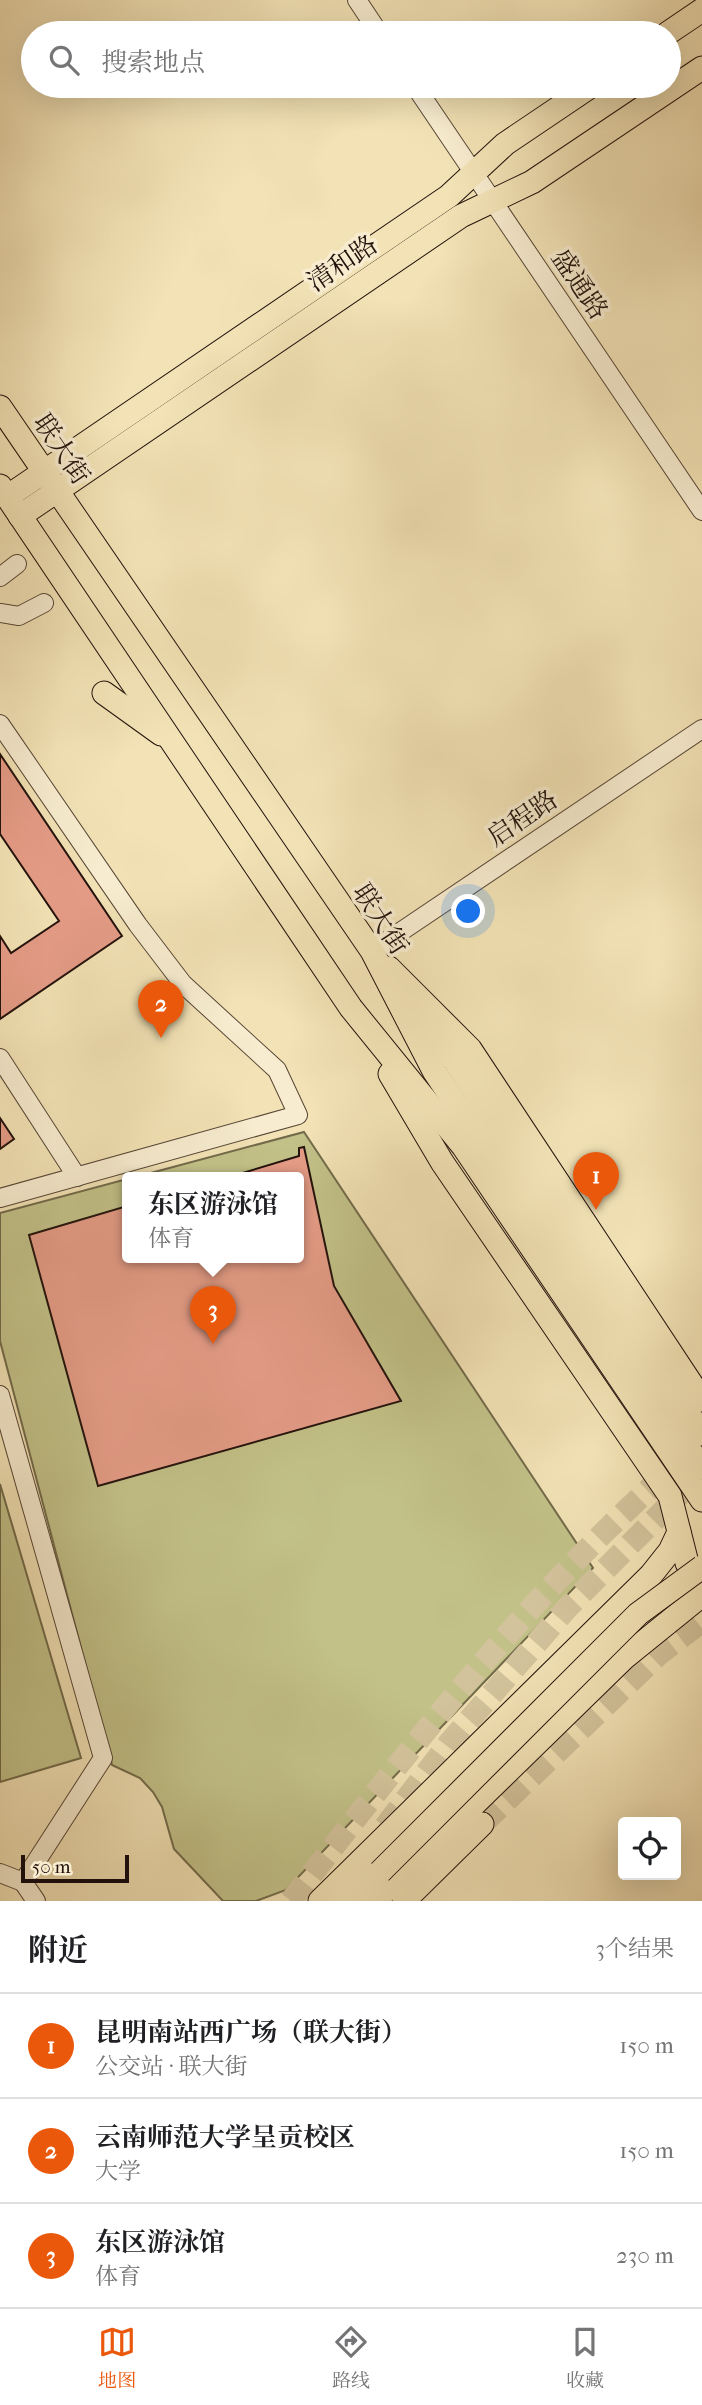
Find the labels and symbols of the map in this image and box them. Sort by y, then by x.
street label: 清和路 [301,229,383,298]
street label: 盛通路 [545,243,614,325]
street label: 联大街 [27,408,96,490]
street label: 启程路 [481,784,563,853]
street label: 联大街 [346,878,415,960]
your location [451,894,485,928]
pin: 2 [138,980,184,1038]
pin: 1 [573,1152,619,1210]
pin: 3 [190,1286,236,1344]
scale bar [21,1852,130,1884]

